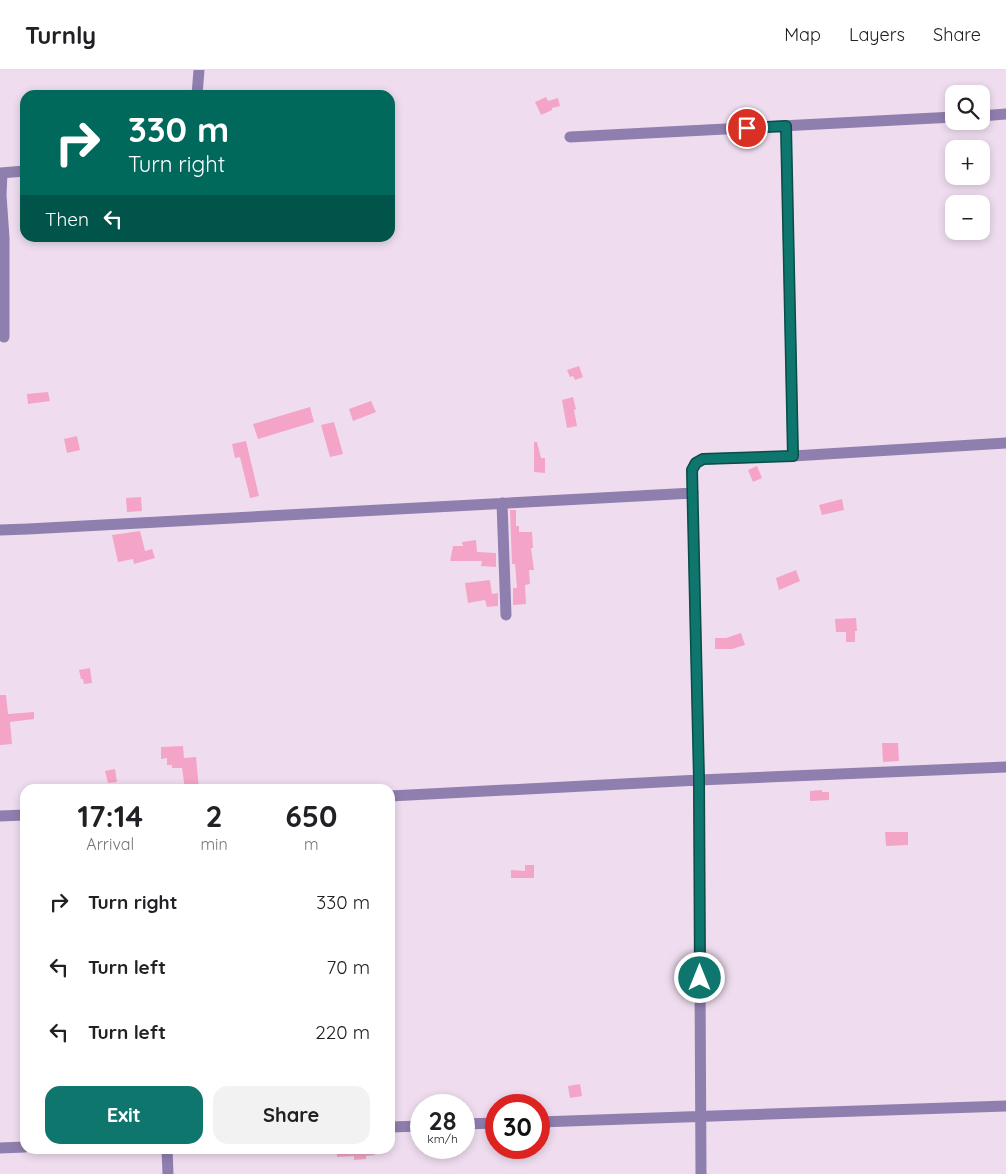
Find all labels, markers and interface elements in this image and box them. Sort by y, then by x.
text: Turnly [25,20,96,50]
text: Map [784,23,821,46]
text: Layers [849,23,905,46]
text: Share [933,23,981,46]
map controls [945,85,990,240]
button: search [945,85,990,130]
text: 330 m [128,107,229,151]
pin [726,107,768,149]
icon: right [45,110,110,175]
icon: arrive [733,114,761,142]
button: + [945,140,990,185]
text: Turn right [128,150,225,178]
button: − [945,195,990,240]
icon: left [99,205,127,233]
text: Then [45,207,89,231]
text: 17:14 [77,797,143,835]
text: 2 [206,797,223,835]
text: 650 [285,797,338,835]
text: Arrival [86,834,134,854]
text: min [201,834,228,854]
text: m [304,834,319,854]
icon: right [45,888,73,916]
text: Turn right [88,890,177,914]
text: 330 m [316,890,370,914]
position arrow [673,951,725,1003]
icon: left [45,953,73,981]
text: Turn left [88,955,166,979]
text: 70 m [326,955,370,979]
icon: left [45,1018,73,1046]
text: Turn left [88,1020,166,1044]
text: 220 m [315,1020,370,1044]
button: Exit [45,1086,203,1144]
button: Share [213,1086,370,1144]
speed limit sign: 30 [485,1094,550,1159]
text: 28 [429,1105,456,1136]
text: km/h [427,1131,458,1146]

